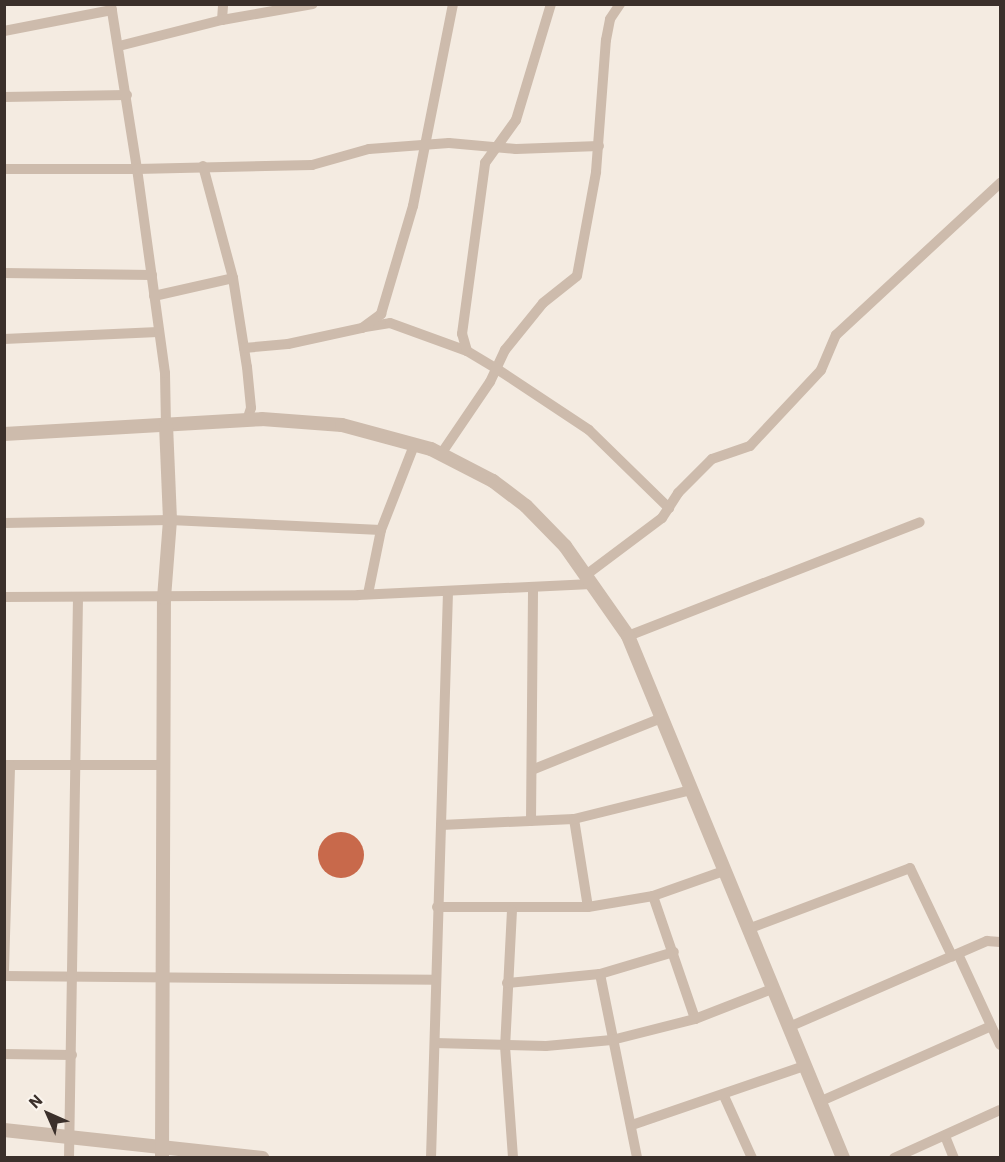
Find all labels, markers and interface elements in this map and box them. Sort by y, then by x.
north arrow [18,1084,78,1144]
text: N [24,1090,46,1112]

